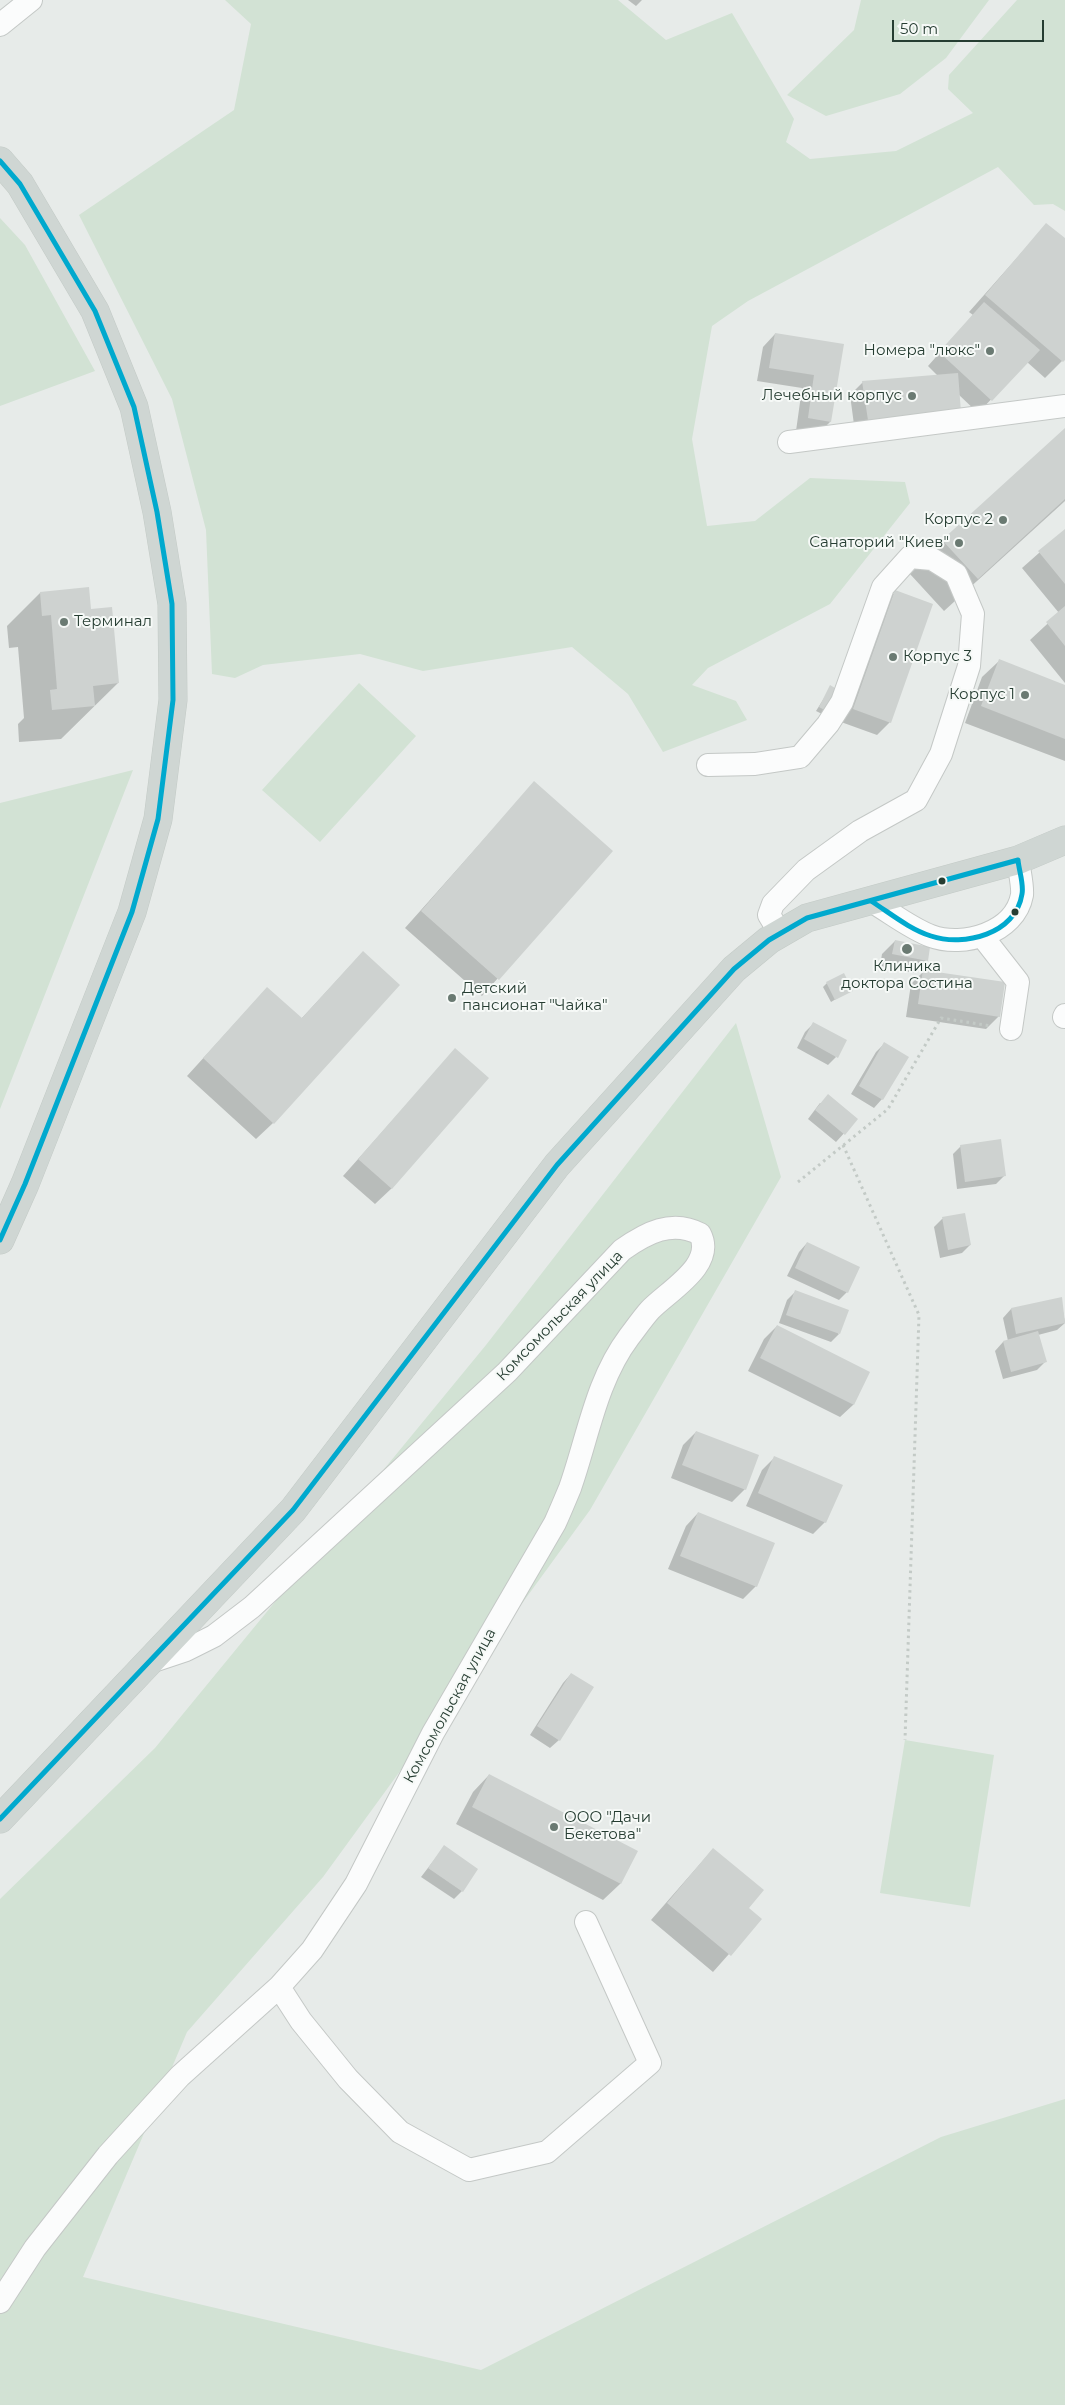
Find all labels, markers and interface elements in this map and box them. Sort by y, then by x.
scale bar [895,10,1048,42]
text: 50 m [900,19,938,38]
place label: Номера "люкс" [864,342,980,360]
marker: Номера "люкс" [984,345,996,357]
place label: Лечебный корпус [762,387,902,405]
marker: Лечебный корпус [906,390,918,402]
place label: Корпус 2 [924,511,993,529]
marker: Корпус 2 [997,514,1009,526]
place label: Санаторий "Киев" [809,534,949,552]
marker: Санаторий "Киев" [953,537,965,549]
place label: Терминал [74,613,152,631]
marker: Терминал [58,616,70,628]
place label: Корпус 3 [903,648,972,666]
marker: Корпус 3 [887,651,899,663]
place label: Корпус 1 [949,686,1015,704]
marker: Корпус 1 [1019,689,1031,701]
unlabelled marker [937,876,947,886]
unlabelled marker [1010,907,1020,917]
marker: Клиника доктора Состина [900,942,914,956]
place label: Клиника доктора Состина [841,958,973,993]
place label: Детский пансионат "Чайка" [462,980,607,1015]
marker: Детский пансионат "Чайка" [446,992,458,1004]
street label: Комсомольская улица [493,1247,627,1385]
street label: Комсомольская улица [400,1625,500,1787]
place label: ООО "Дачи Бекетова" [564,1809,651,1844]
marker: ООО "Дачи Бекетова" [548,1821,560,1833]

